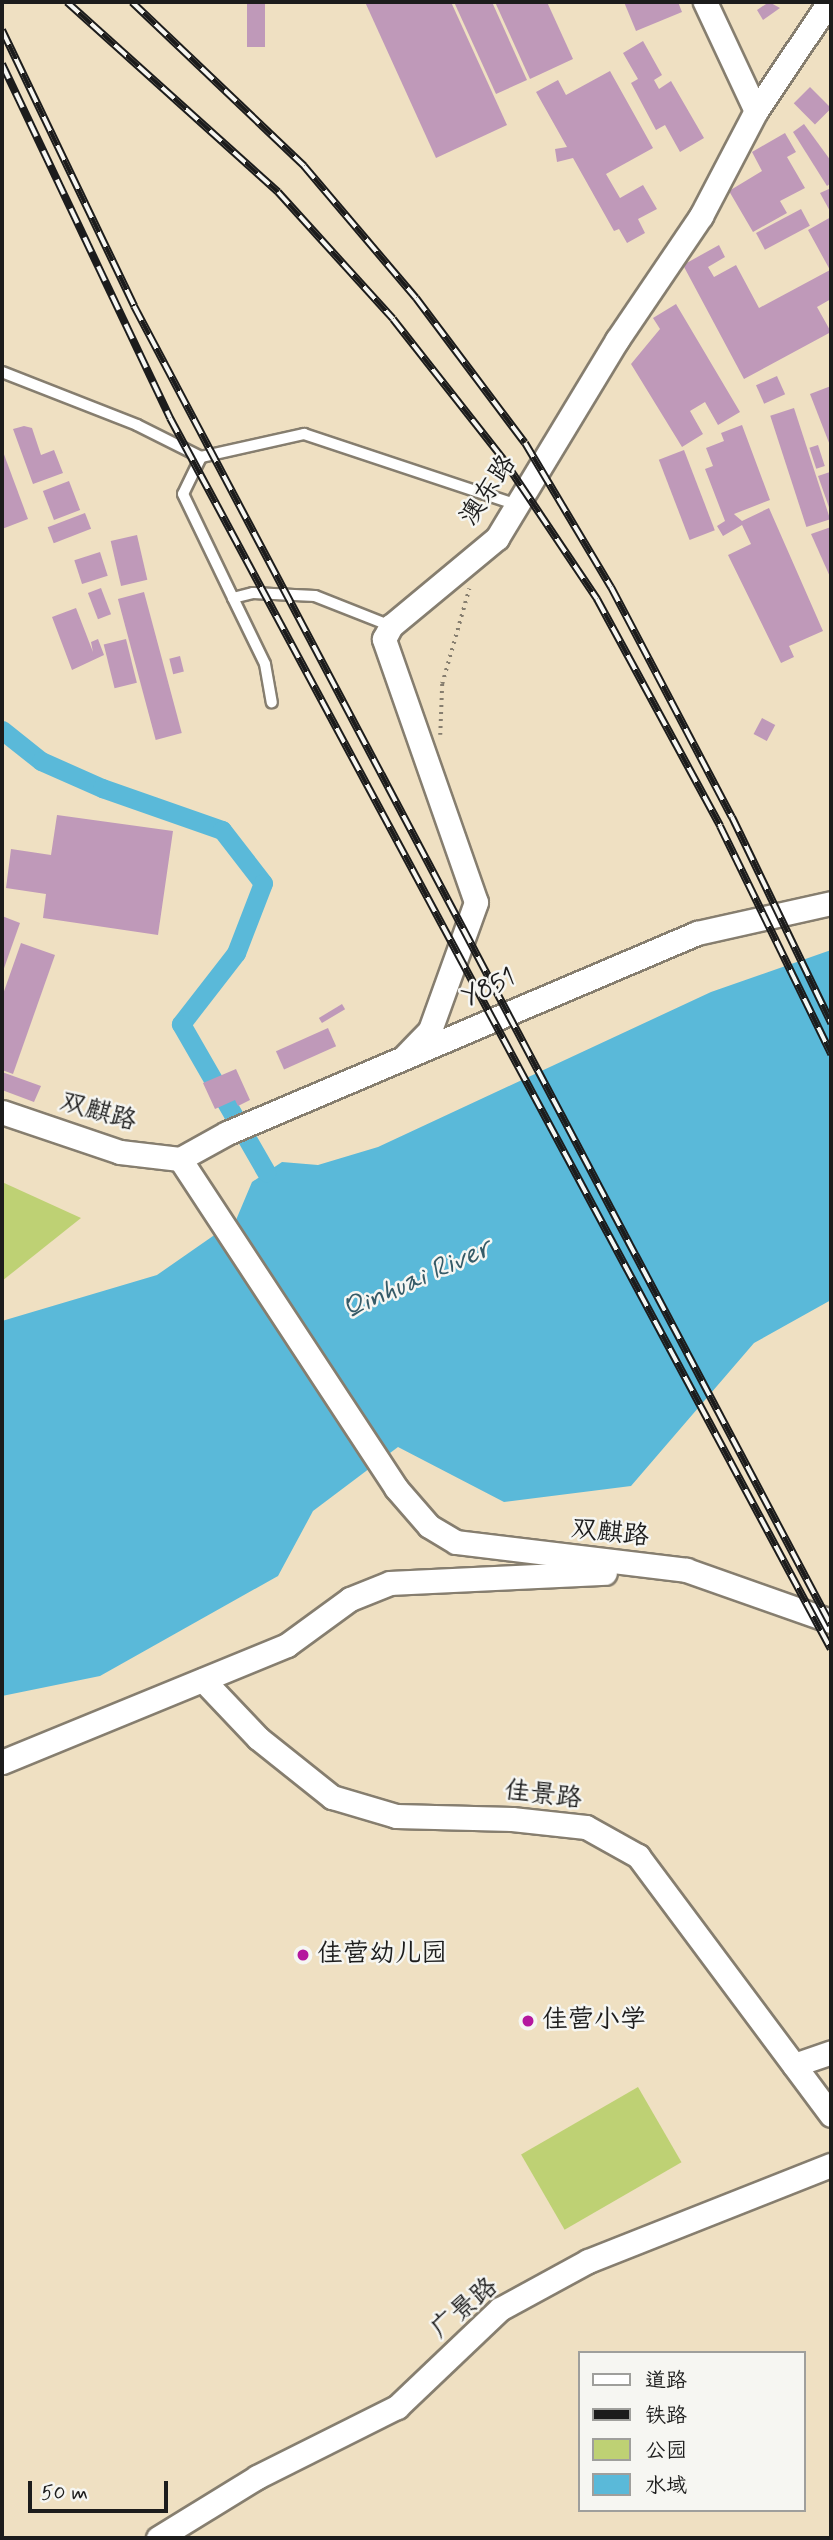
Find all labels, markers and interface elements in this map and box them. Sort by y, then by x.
street label: 澳东路 [454,450,524,532]
street label: Y851 [457,963,521,1015]
street label: 双麒路 [56,1087,140,1139]
water label: Qinhuai River [338,1233,496,1327]
street label: 双麒路 [570,1514,650,1554]
street label: 佳景路 [502,1776,584,1816]
place label: 佳营幼儿园 [317,1939,447,1971]
marker: 佳营幼儿园 [295,1947,311,1963]
place label: 佳营小学 [542,2005,646,2037]
marker: 佳营小学 [520,2013,536,2029]
street label: 广景路 [425,2272,505,2346]
legend [578,2351,805,2512]
text: 道路 [645,2367,687,2395]
text: 铁路 [645,2402,687,2430]
text: 公园 [645,2437,687,2465]
scale bar [32,2466,172,2510]
text: 水域 [645,2472,687,2500]
text: 50 m [41,2479,88,2507]

